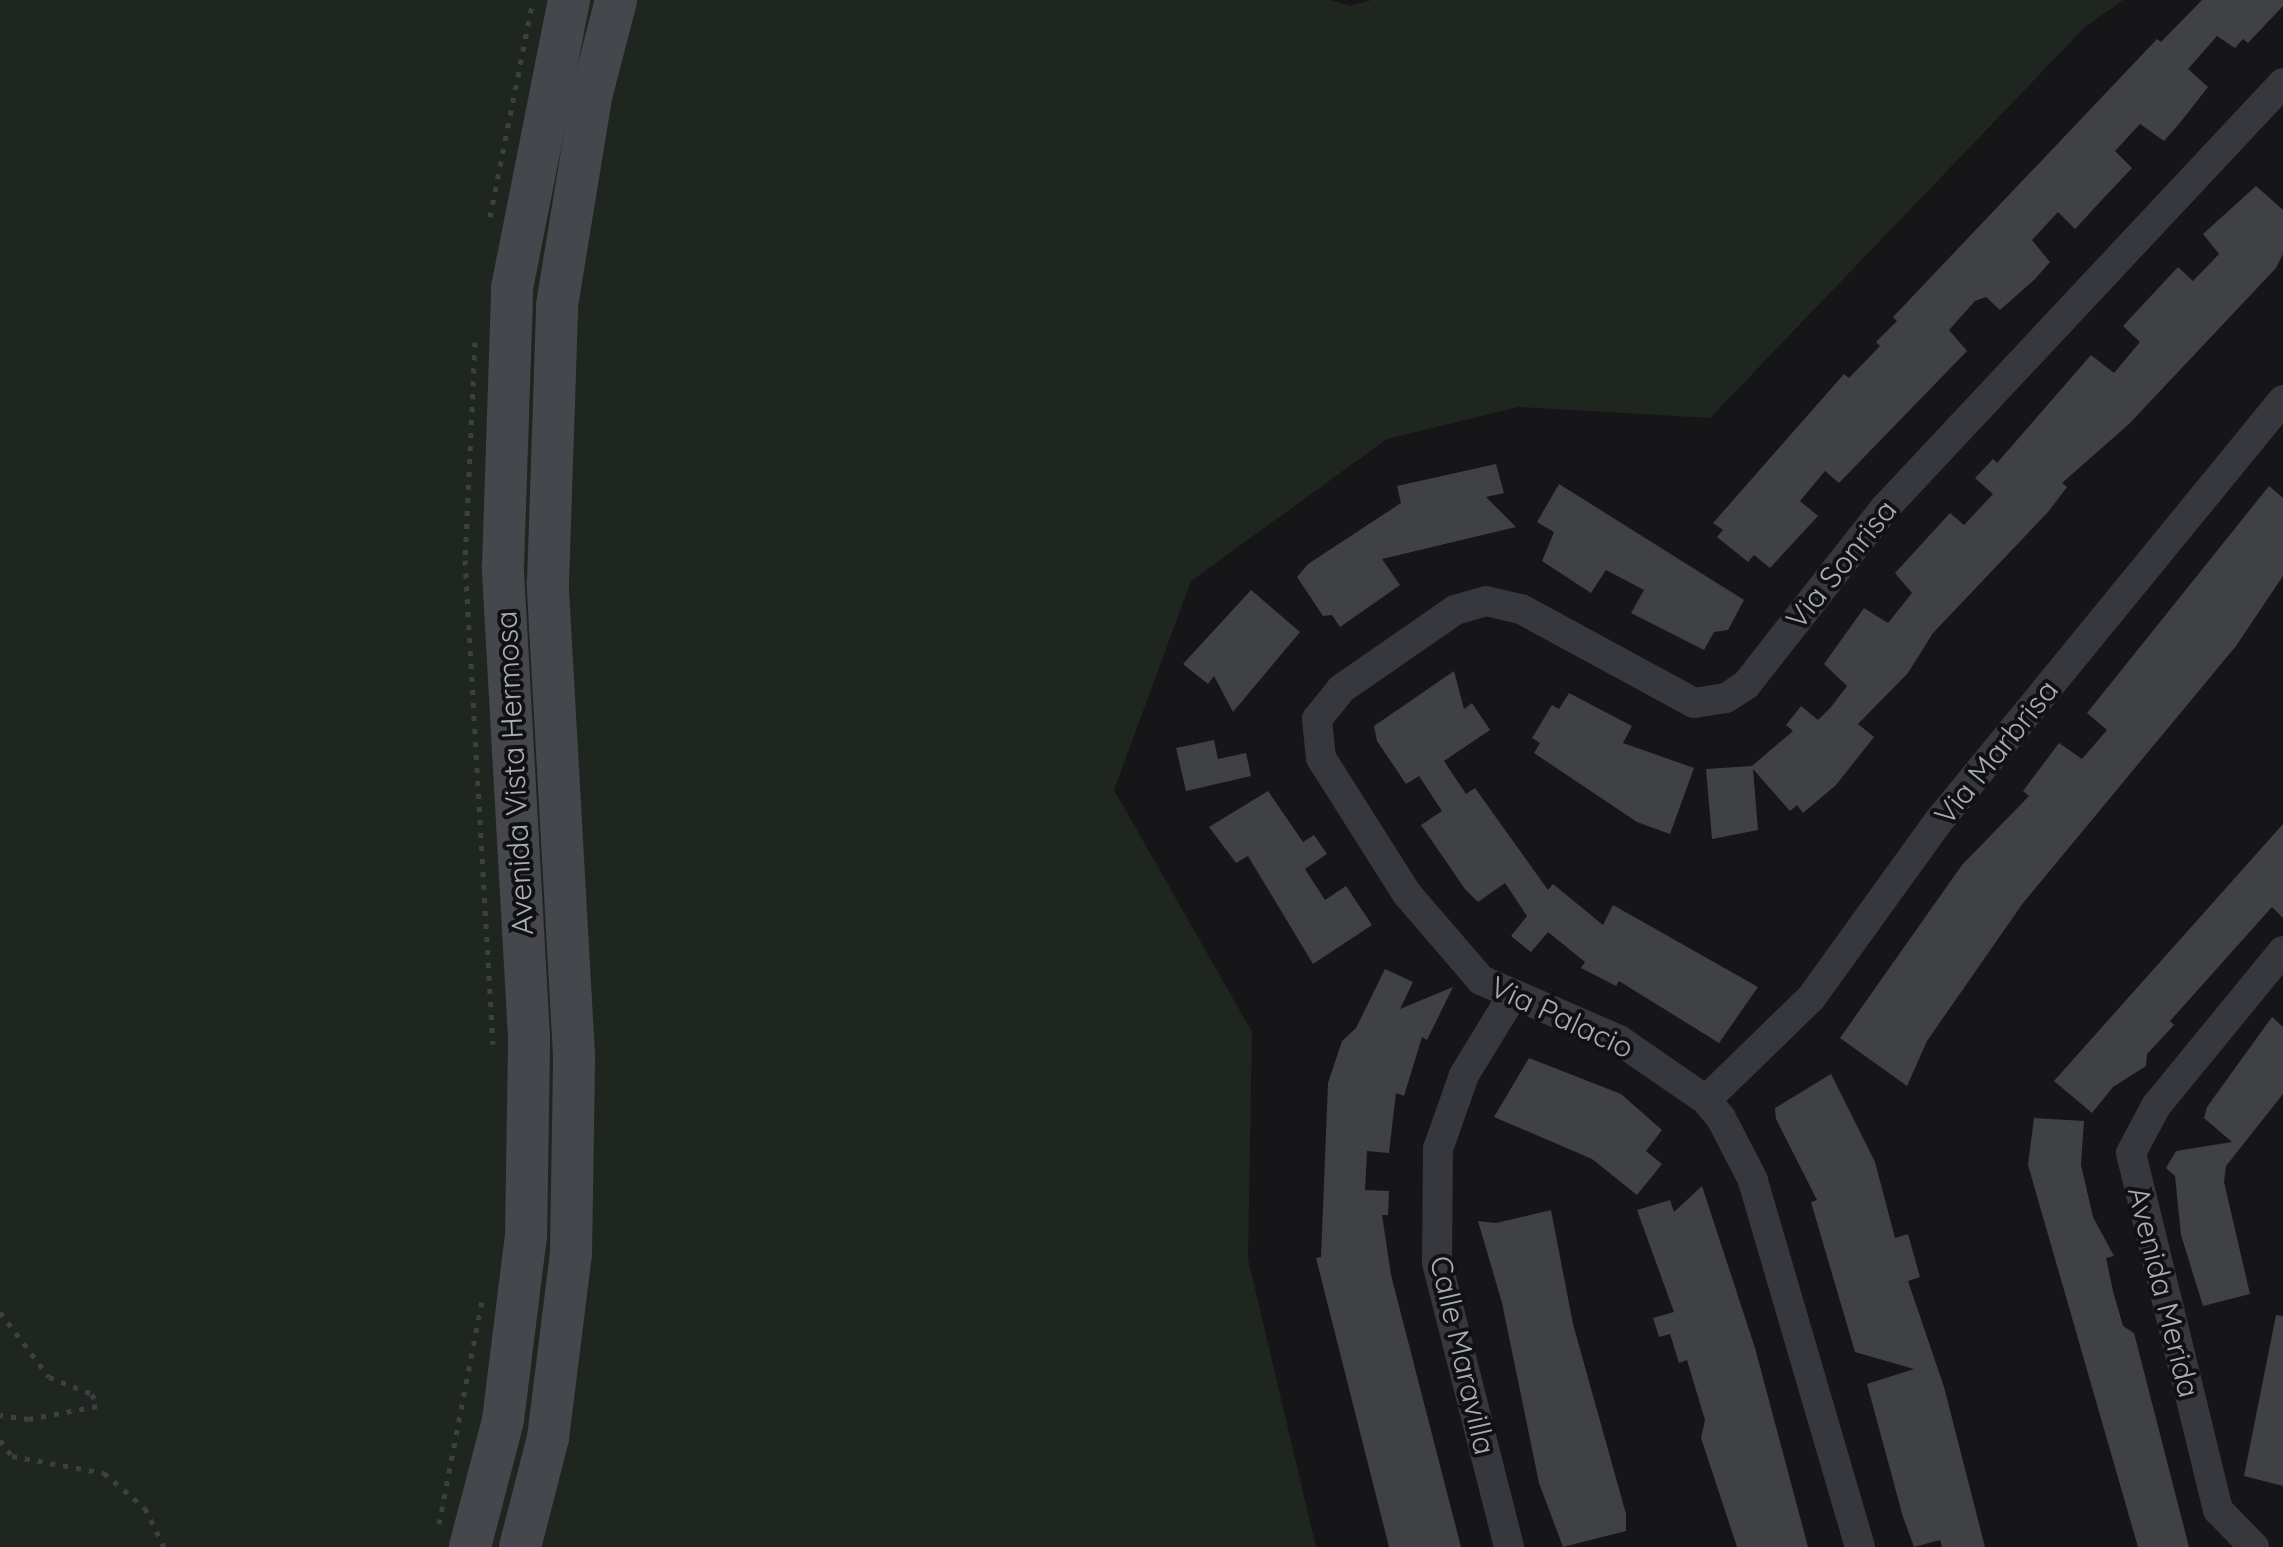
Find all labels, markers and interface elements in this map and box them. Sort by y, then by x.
street label: Via Sonrisa [1778,492,1904,636]
street label: Avenida Vista Hermosa [488,610,540,936]
street label: Via Marbrisa [1927,672,2065,832]
street label: Via Palacio [1485,968,1639,1066]
street label: Avenida Merida [2120,1183,2208,1401]
street label: Calle Maravilla [1423,1252,1503,1458]

